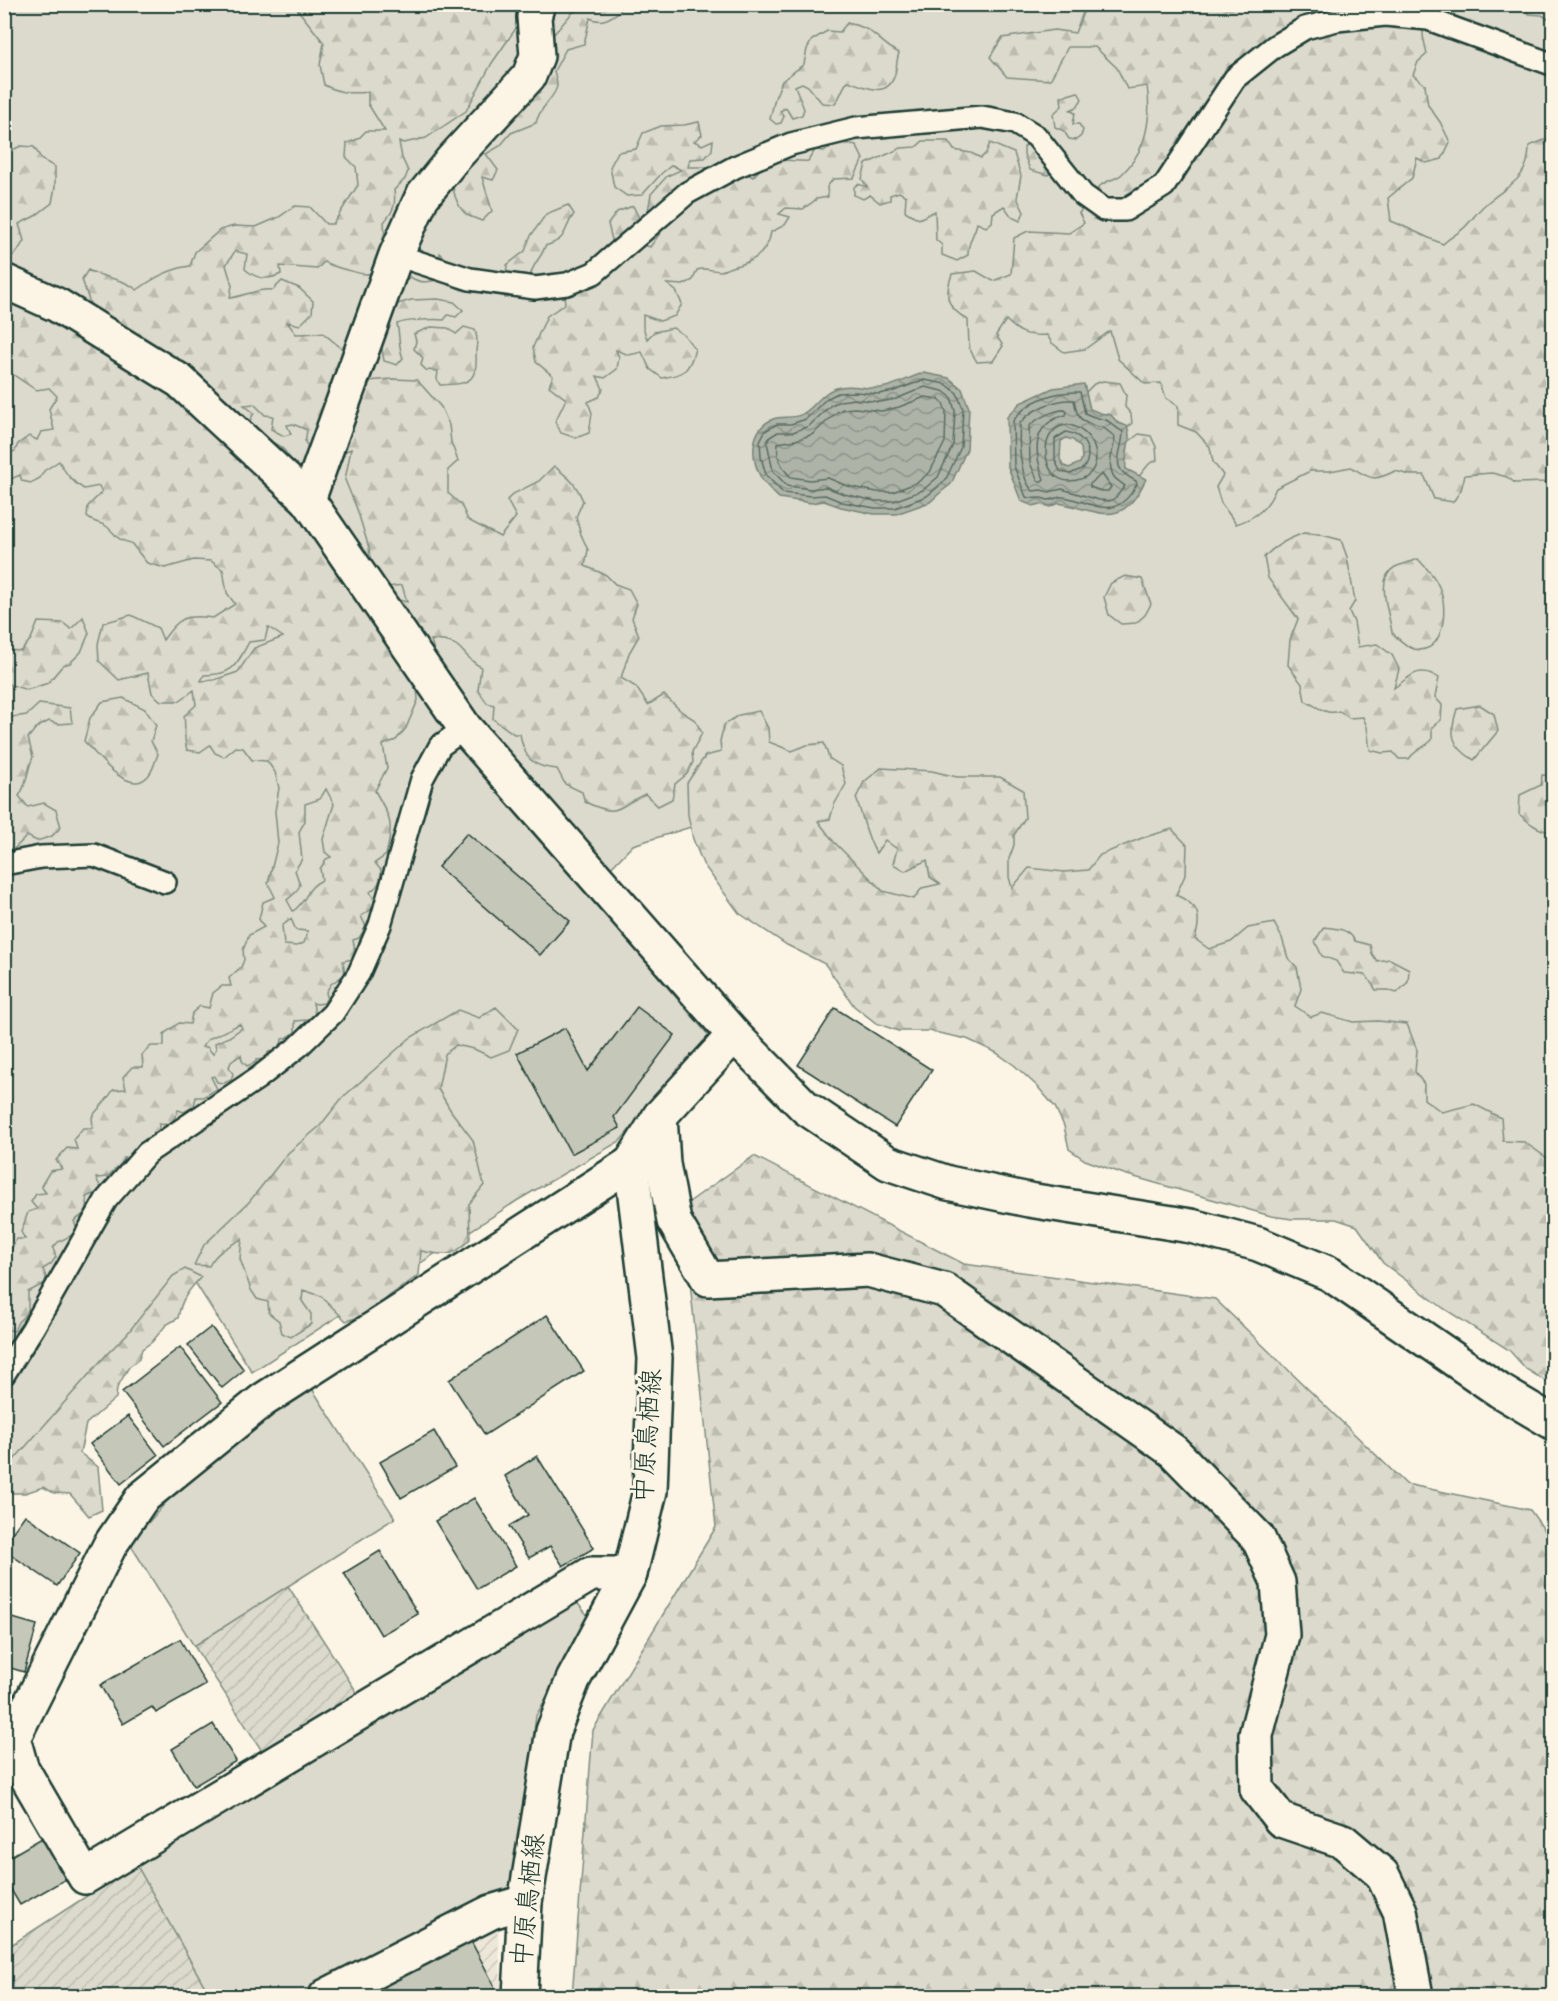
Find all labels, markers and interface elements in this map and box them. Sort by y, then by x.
street label: 中原鳥栖線 [625,1367,673,1505]
street label: 中原鳥栖線 [504,1831,556,1969]

